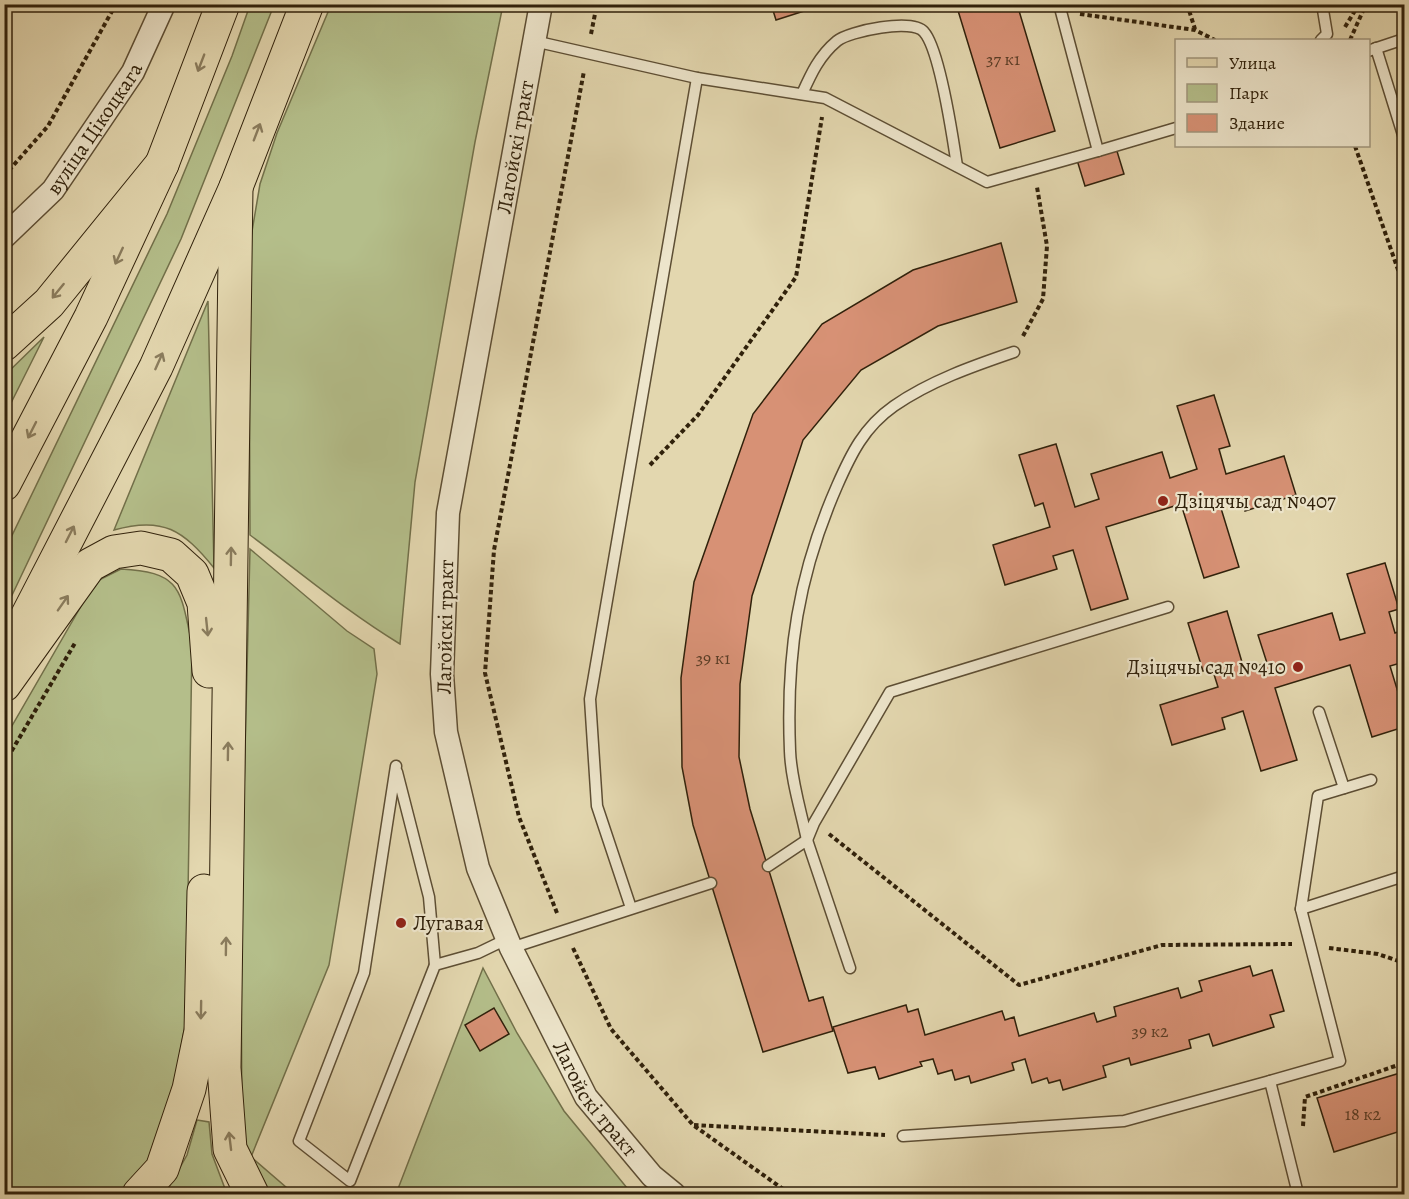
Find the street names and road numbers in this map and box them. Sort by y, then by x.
street label: вуліца Цікоцкага [40,58,149,200]
street label: Лагойскі тракт [489,78,541,216]
street label: Лагойскі тракт [430,559,460,695]
street label: Лагойскі тракт [546,1036,644,1163]

